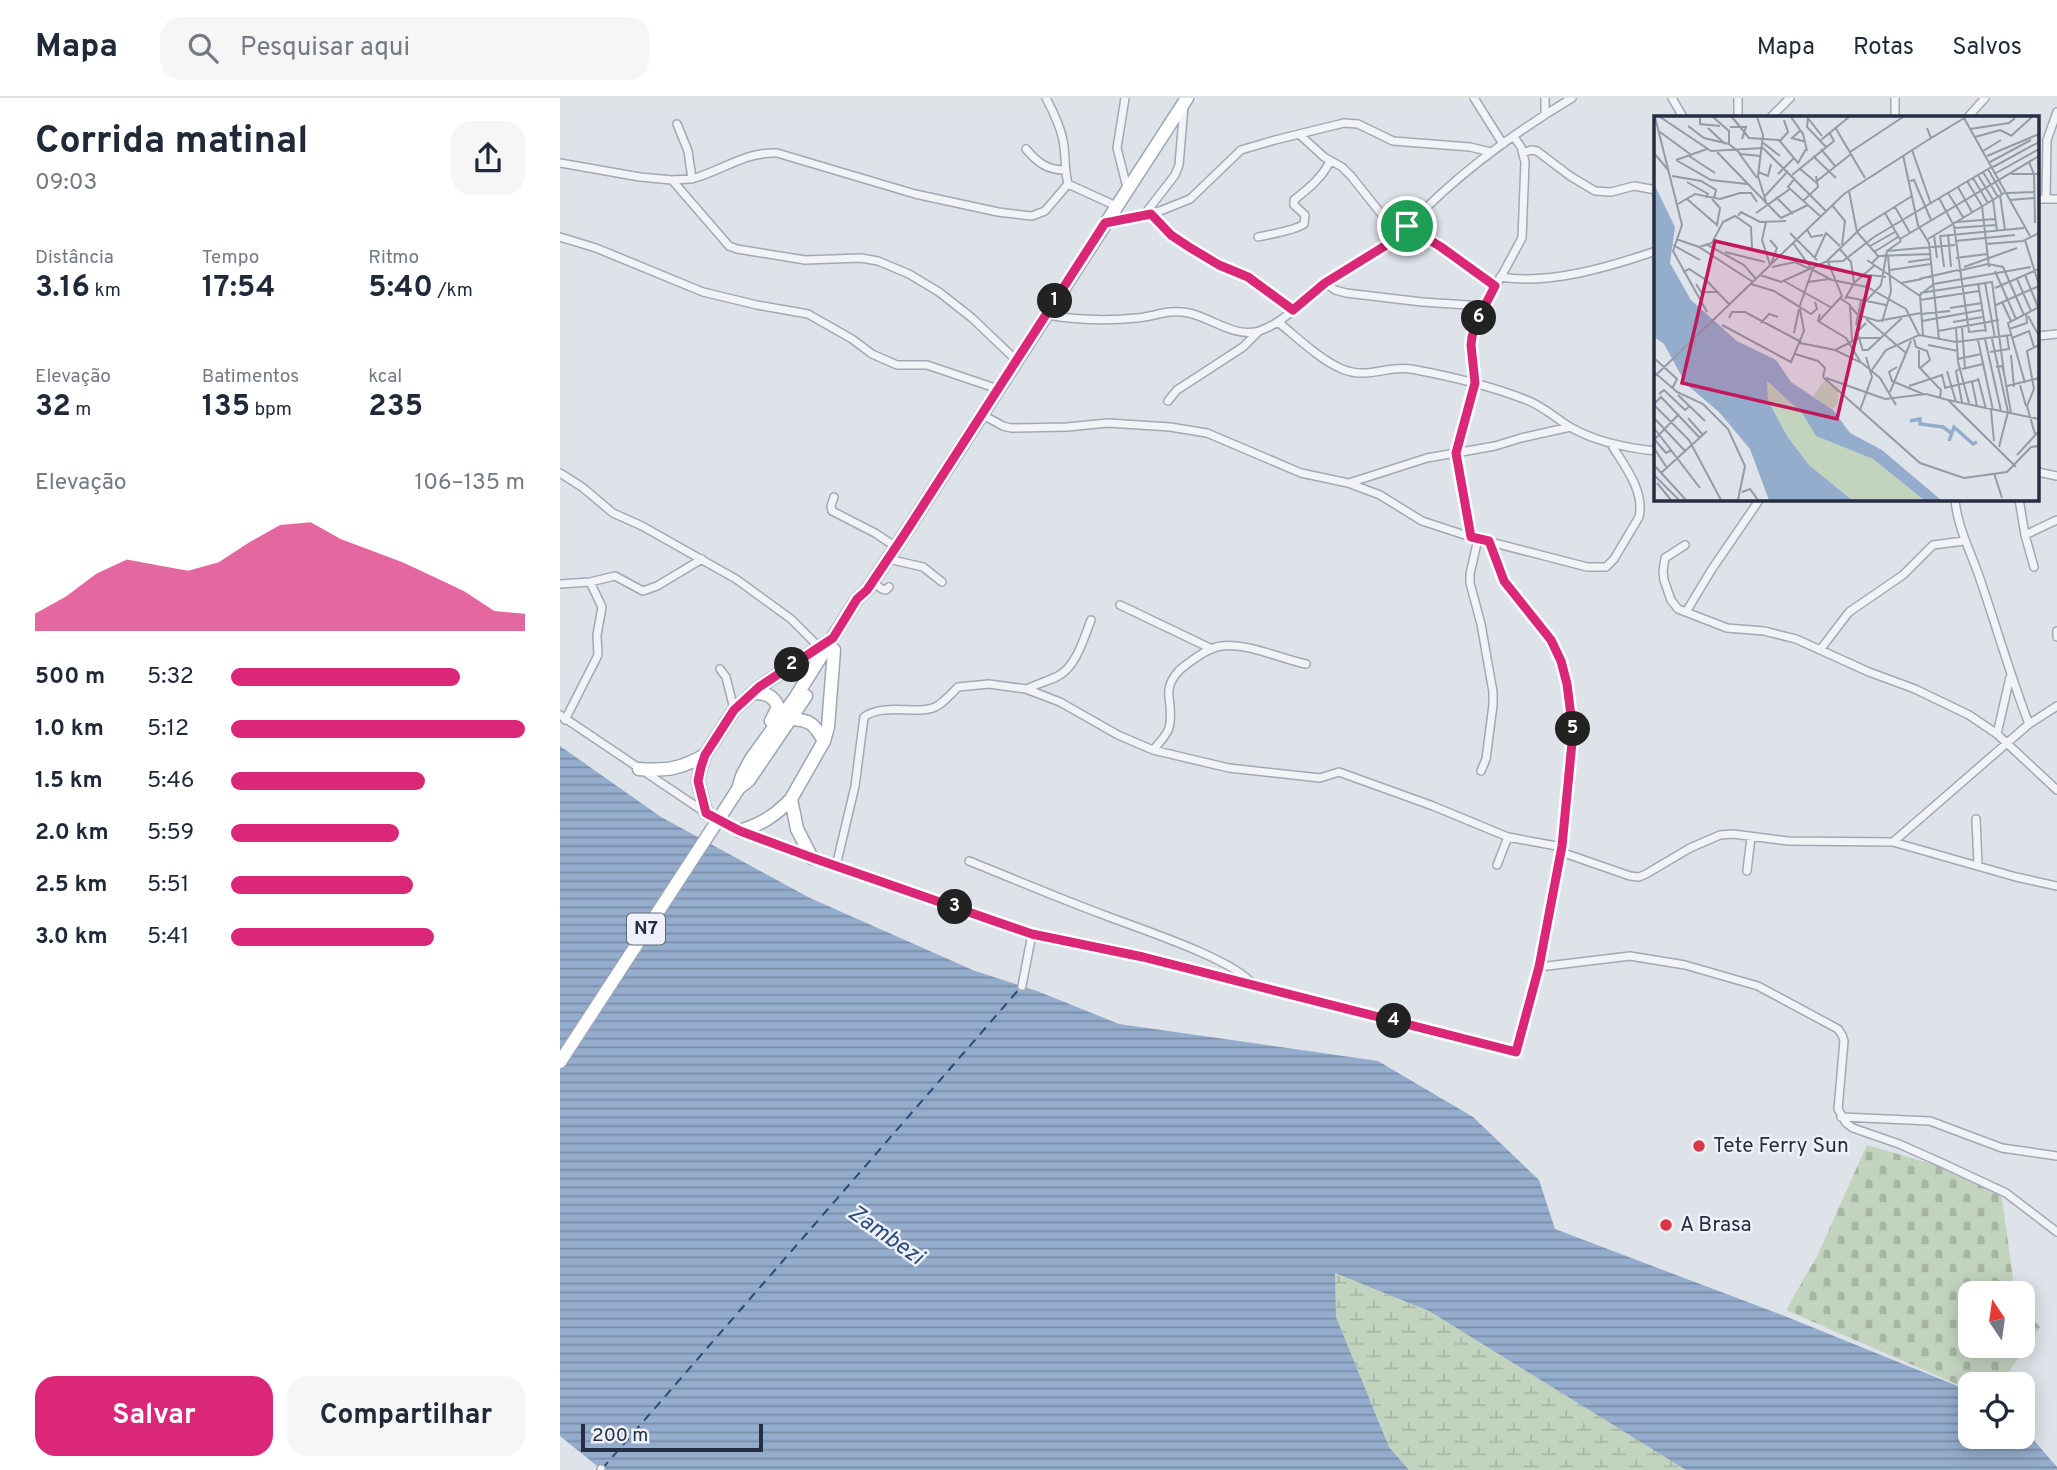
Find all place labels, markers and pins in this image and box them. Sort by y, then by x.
pin [1377,196,1437,256]
pin: 1 [1037,284,1072,318]
pin: 6 [1462,300,1496,336]
pin: 2 [775,648,810,682]
pin: 5 [1556,712,1590,746]
pin: 3 [938,890,972,924]
pin: 4 [1376,1004,1412,1038]
place label: Tete Ferry Sun [1713,1133,1849,1160]
marker: Tete Ferry Sun [1691,1138,1707,1154]
place label: A Brasa [1680,1212,1752,1239]
marker: A Brasa [1658,1217,1674,1233]

